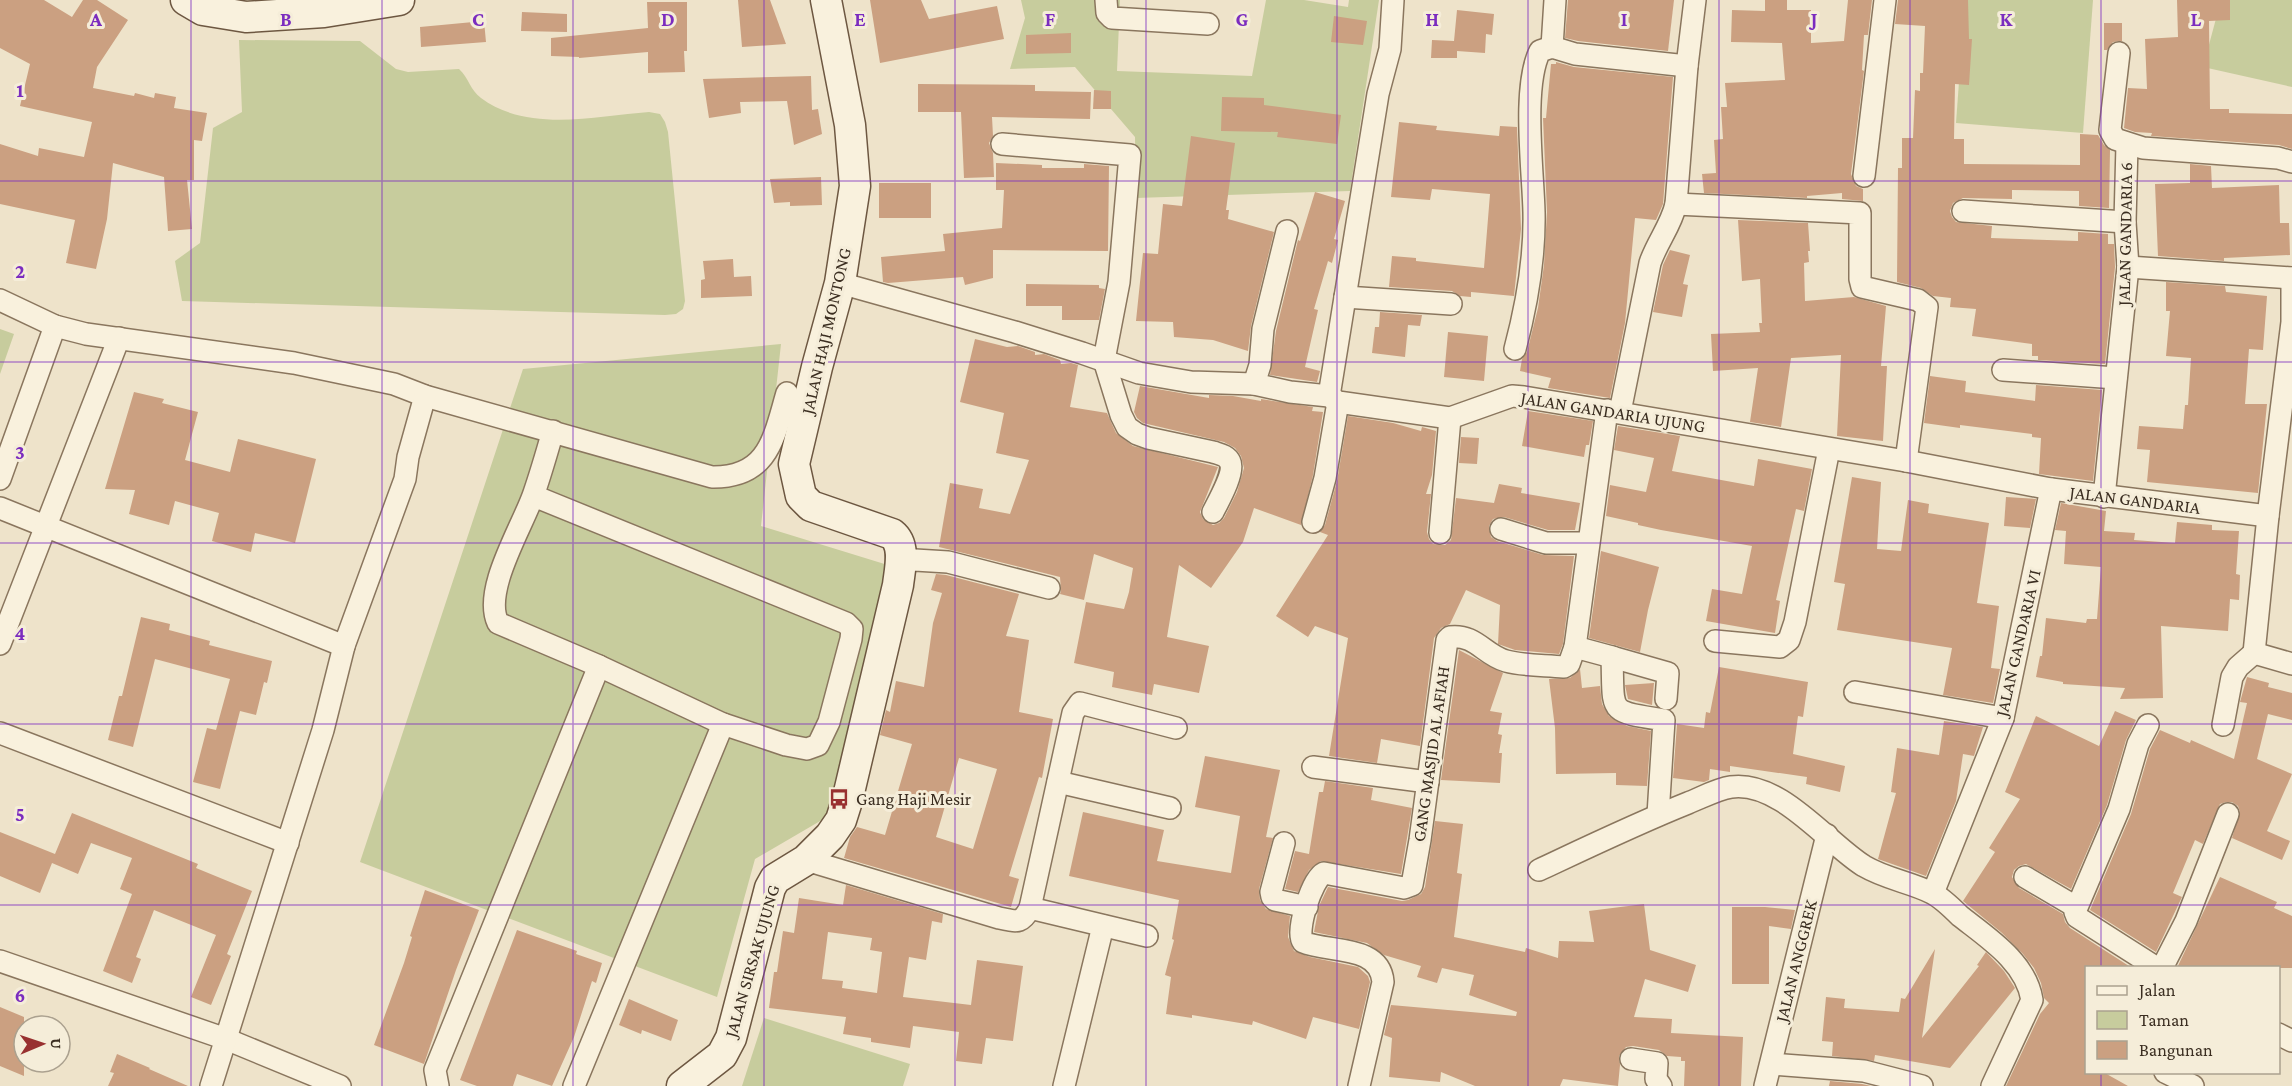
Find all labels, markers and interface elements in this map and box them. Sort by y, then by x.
text: A [89,8,103,30]
text: B [280,8,292,30]
text: C [472,8,484,30]
text: D [661,8,675,30]
text: E [854,8,866,30]
text: F [1045,8,1056,30]
text: G [1236,8,1249,30]
text: H [1425,8,1439,30]
text: I [1621,8,1628,30]
text: J [1809,8,1818,30]
text: K [2000,8,2014,30]
text: L [2191,8,2202,30]
text: 1 [16,79,24,101]
street label: JALAN GANDARIA 6 [2114,162,2136,308]
street label: JALAN HAJI MONTONG [797,246,855,418]
text: 2 [15,260,25,282]
street label: JALAN GANDARIA UJUNG [1517,387,1707,436]
text: 3 [15,441,25,463]
street label: JALAN GANDARIA [2067,482,2202,518]
street label: JALAN GANDARIA VI [1991,567,2045,720]
text: 4 [15,622,26,644]
street label: GANG MASJID AL AFIAH [1409,665,1453,843]
bus stop icon: Gang Haji Mesir [827,787,851,811]
place label: Gang Haji Mesir [856,789,972,810]
text: 5 [15,803,25,825]
street label: JALAN SIRSAK UJUNG [720,882,783,1042]
street label: JALAN ANGGREK [1771,897,1821,1026]
legend [2085,966,2280,1074]
text: Jalan [2137,980,2176,1000]
text: 6 [15,984,25,1006]
text: Taman [2139,1010,2189,1030]
north arrow [12,1014,72,1074]
text: U [48,1038,65,1049]
text: Bangunan [2139,1040,2213,1060]

